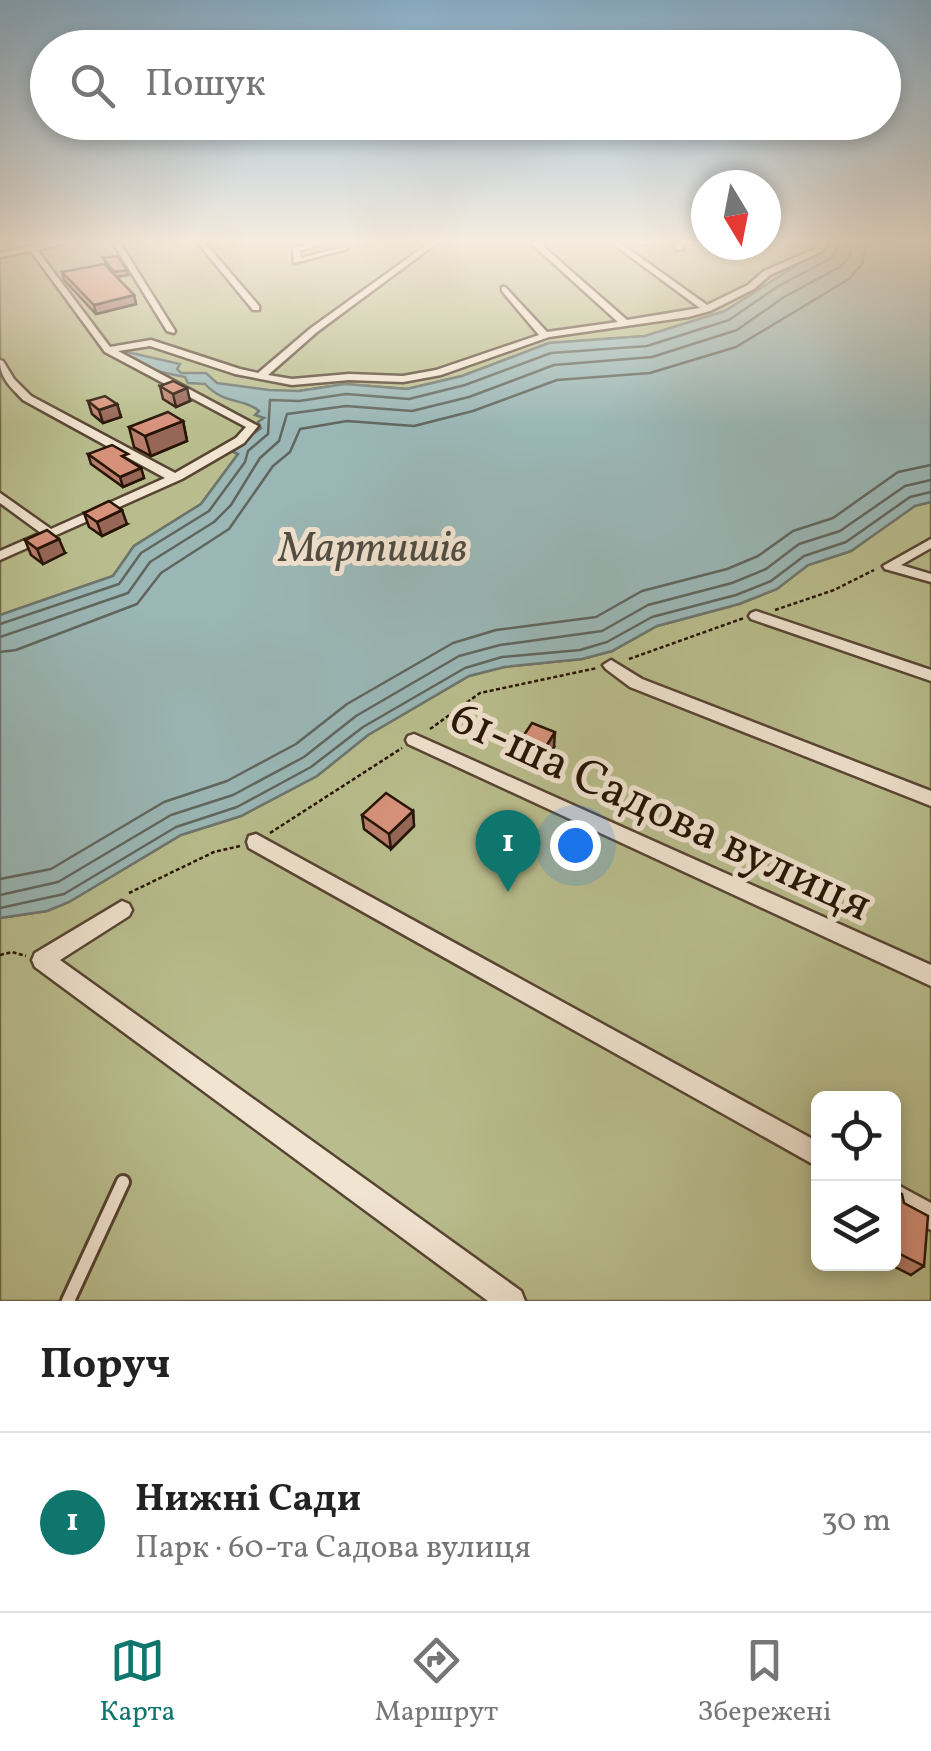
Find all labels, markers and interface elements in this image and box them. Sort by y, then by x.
search box [30,30,901,140]
icon: search [65,58,120,113]
text: Пошук [145,59,265,112]
north arrow [691,170,781,260]
water label: Мартишів [277,521,467,580]
street label: 61-ша Садова вулиця [442,686,882,932]
pin: 1 [476,810,540,892]
your location [550,820,601,871]
map controls [811,1091,901,1271]
button: locate [811,1091,901,1181]
button: layers [811,1181,901,1271]
text: Поруч [40,1337,170,1396]
text: Нижні Сади [135,1474,361,1527]
text: 1 [66,1500,79,1544]
text: 30 m [821,1500,891,1544]
text: Парк · 60-та Садова вулиця [135,1527,531,1571]
tab: Карта [100,1633,176,1732]
tab: Маршрут [375,1633,498,1732]
tab: Збережені [697,1633,831,1732]

